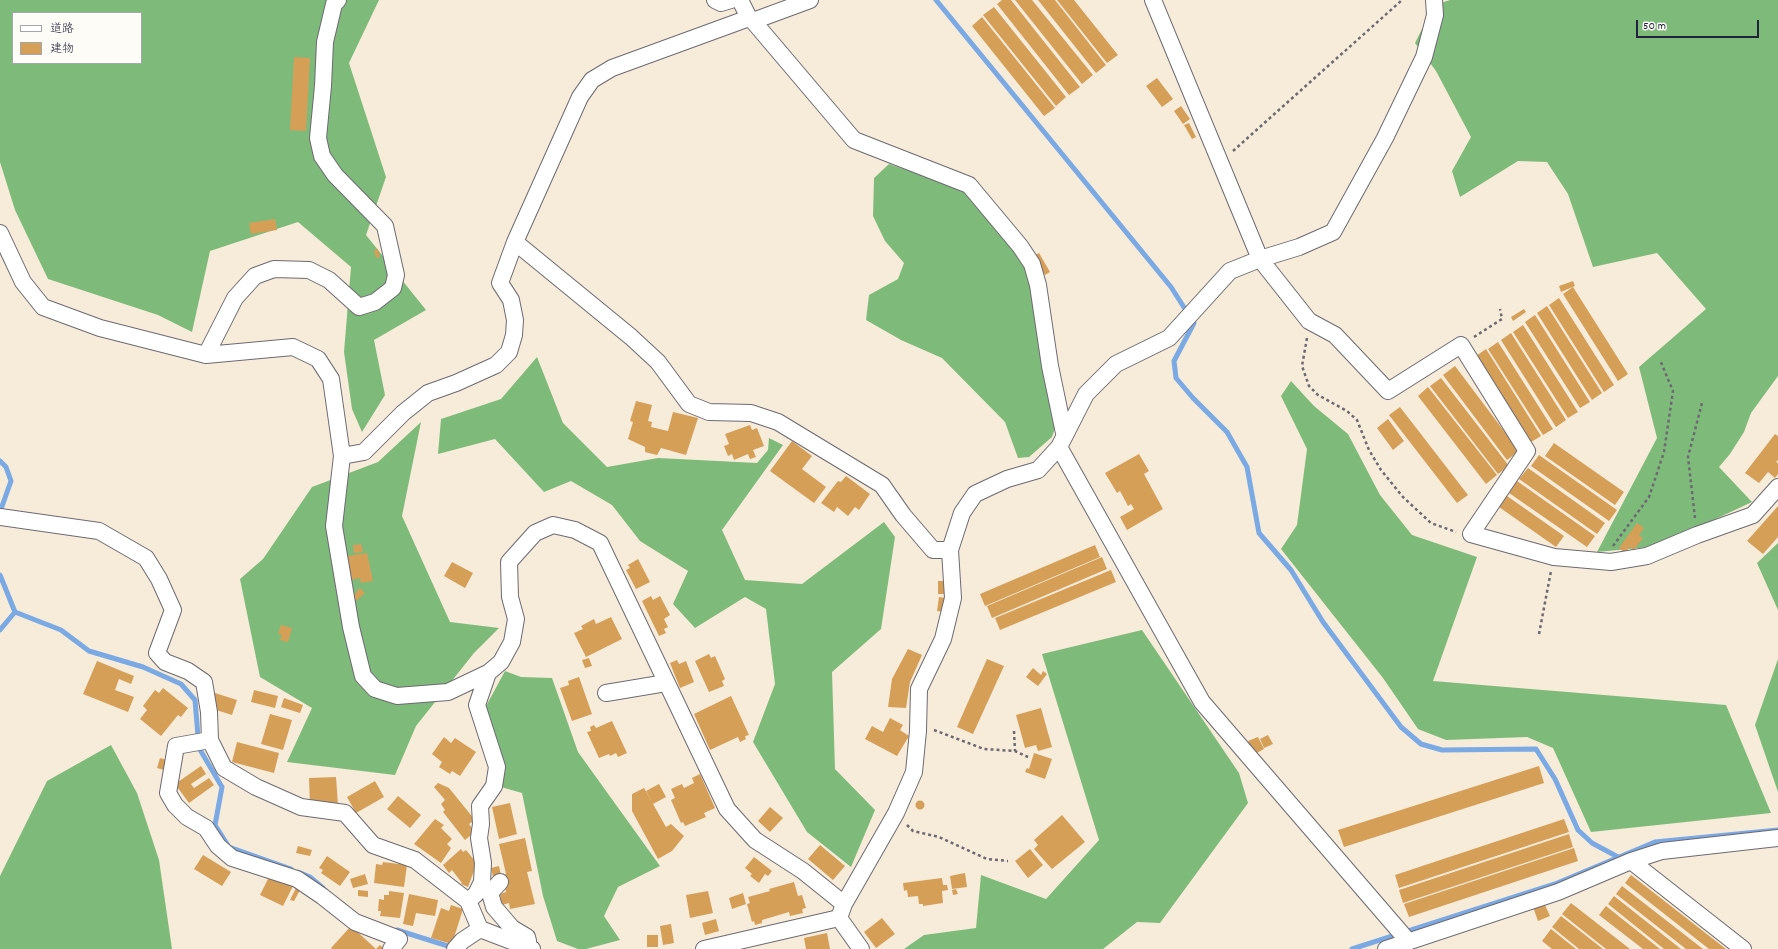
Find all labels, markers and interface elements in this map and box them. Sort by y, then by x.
legend [12,12,142,64]
scale bar [1638,12,1761,38]
text: 50 m [1643,18,1666,35]
text: 道路 [50,21,74,38]
text: 建物 [50,41,74,58]

